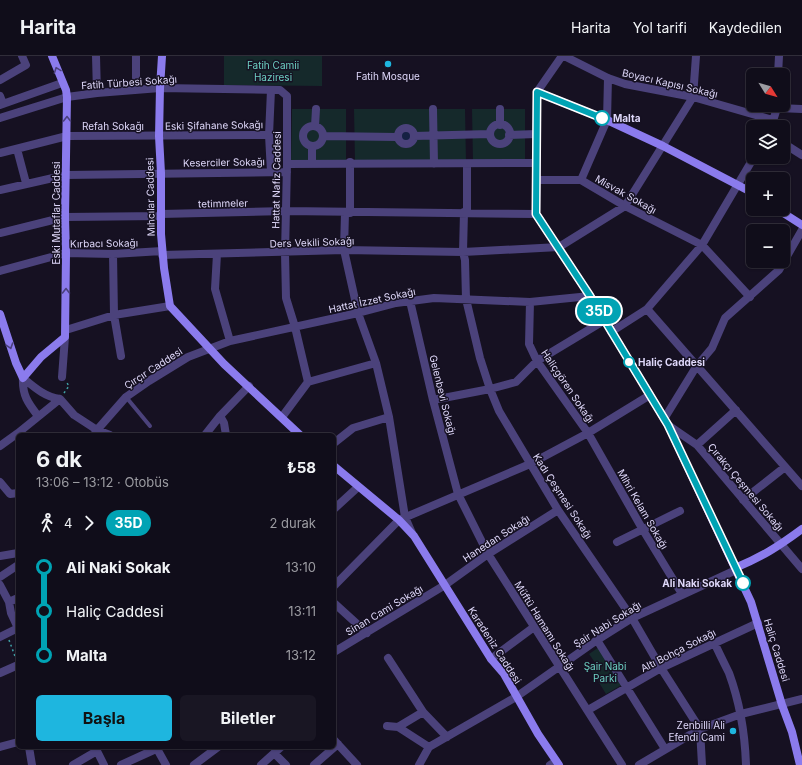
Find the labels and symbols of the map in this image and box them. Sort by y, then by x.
park label: Fatih Camii Haziresi [247,59,299,83]
marker: Fatih Mosque [383,59,393,69]
one-way arrow [53,66,62,73]
street label: Boyacı Kapısı Sokağı [621,66,719,100]
north arrow [746,68,790,112]
place label: Fatih Mosque [356,70,420,82]
street label: Fatih Türbesi Sokağı [81,73,177,91]
marker: Malta [594,110,610,126]
place label: Malta [613,112,641,124]
one-way arrow [63,116,71,122]
street label: Eski Şifahane Sokağı [165,118,263,132]
street label: Refah Sokağı [82,120,144,132]
street label: Hattat Nafiz Caddesi [269,131,283,229]
street label: Keserciler Sokağı [183,155,265,169]
street label: Mıhcılar Caddesi [143,157,157,237]
street label: Eski Mutaflar Caddesi [50,162,62,264]
street label: Misvak Sokağı [593,172,659,216]
street label: tetimmeler [198,197,248,209]
street label: Ders Vekili Sokağı [269,235,355,249]
street label: Kırbacı Sokağı [70,236,138,250]
street label: Hattat İzzet Sokağı [327,284,417,315]
one-way arrow [62,288,70,294]
line badge: 35D [576,298,622,324]
one-way arrow [5,342,14,349]
street label: Çırçır Caddesi [122,345,184,391]
street label: Haliçgören Sokağı [539,347,597,425]
street label: Gelenbevi Sokağı [427,354,459,436]
marker: Haliç Caddesi [623,356,635,368]
place label: Haliç Caddesi [638,356,705,368]
street label: Çırakçı Çeşmesi Sokağı [706,441,786,533]
street label: Kadı Çeşmesi Sokağı [531,451,595,541]
street label: Mihri Kelam Sokağı [615,467,671,551]
street label: Hanedan Sokağı [460,512,532,564]
marker: Ali Naki Sokak [735,575,751,591]
place label: Ali Naki Sokak [662,577,732,589]
street label: Müftü Hamamı Sokağı [512,579,578,673]
street label: Sinan Cami Sokağı [343,582,425,638]
street label: Şair Nabi Sokağı [571,598,643,650]
street label: Karadeniz Caddesi [466,604,524,686]
street label: Haliç Caddesi [762,617,792,683]
street label: Altı Bohça Sokağı [638,626,718,674]
park label: Şair Nabi Parki [584,660,626,684]
place label: Zenbilli Ali Efendi Cami [668,719,725,743]
marker: Zenbilli Ali Efendi Cami [728,726,738,736]

